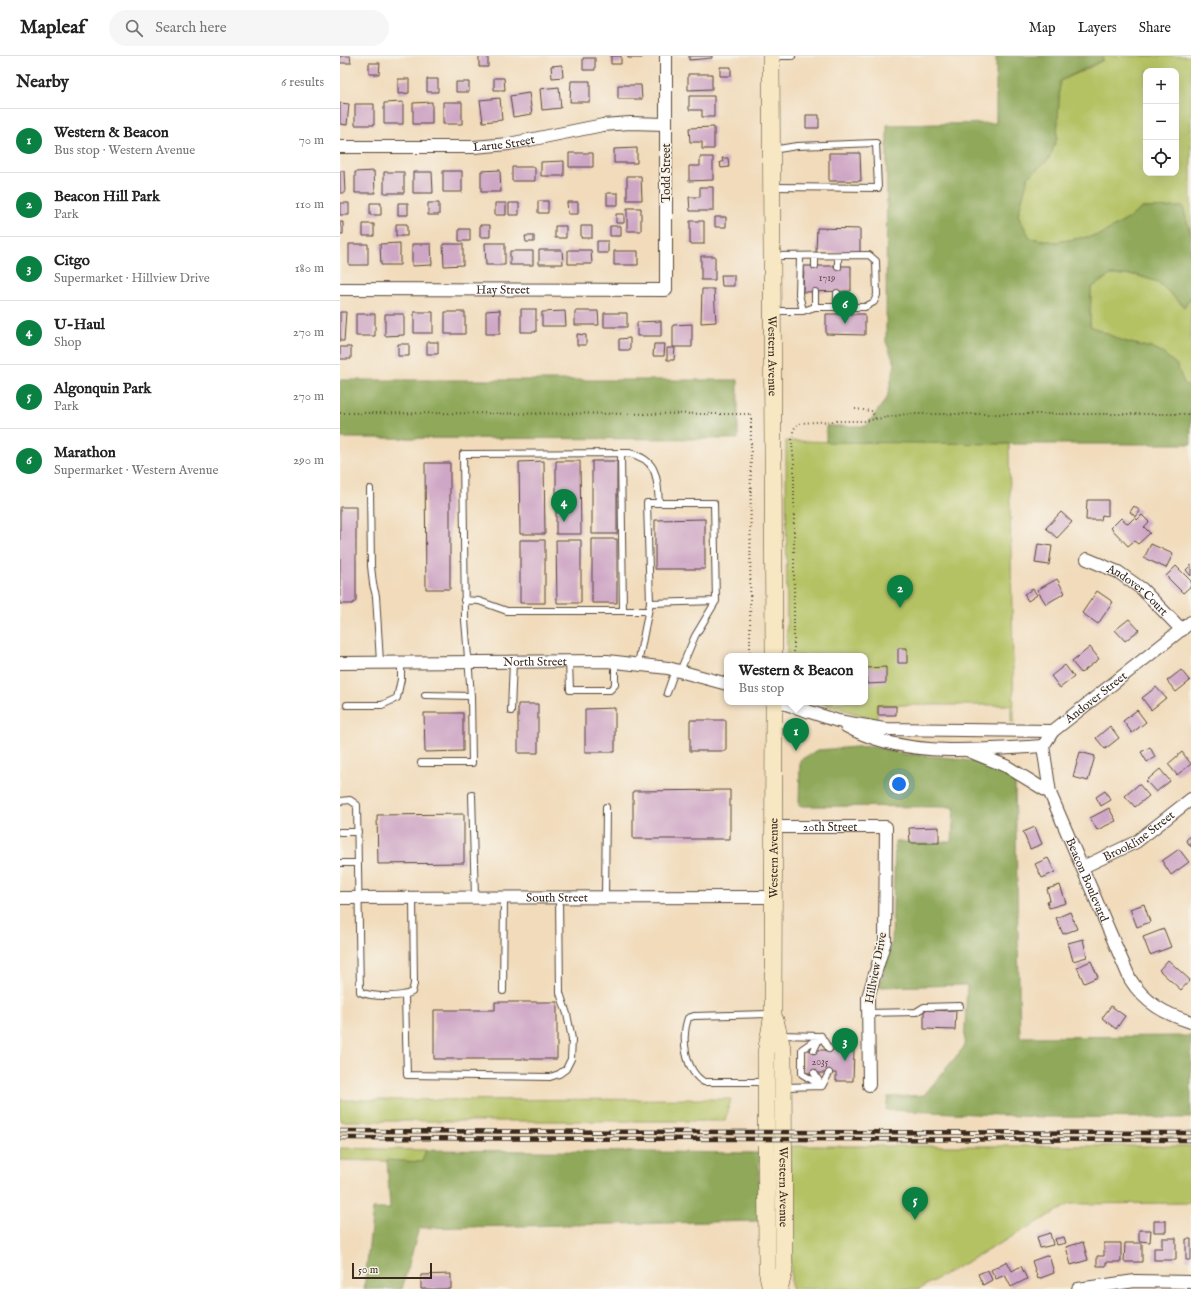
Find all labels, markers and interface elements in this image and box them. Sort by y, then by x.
search box [109,10,389,46]
text: Mapleaf [20,16,85,40]
icon: search [123,17,145,39]
text: Search here [155,18,227,37]
text: Map [1029,19,1056,37]
text: Layers [1078,19,1117,37]
text: Share [1139,19,1171,37]
map controls [1143,68,1179,176]
button: + [1143,68,1179,104]
text: Nearby [16,72,69,93]
text: 6 results [281,74,324,91]
button: − [1143,104,1179,140]
text: Western & Beacon [54,123,169,142]
street label: Larue Street [472,131,536,155]
text: 1 [27,132,31,149]
text: 70 m [299,132,324,149]
button: locate [1143,140,1179,176]
text: Bus stop · Western Avenue [54,142,195,159]
street label: Todd Street [659,143,674,203]
text: Beacon Hill Park [54,187,160,206]
text: 2 [26,196,32,213]
text: 110 m [295,196,324,213]
text: Park [54,206,79,223]
text: Citgo [54,251,90,270]
text: 3 [27,260,31,277]
text: 180 m [295,260,324,277]
text: Supermarket · Hillview Drive [54,270,210,287]
house number: 1719 [819,272,835,285]
street label: Hay Street [476,282,530,297]
pin: 6 [832,291,858,324]
text: U-Haul [54,315,105,334]
street label: Western Avenue [765,316,780,397]
text: 4 [26,324,32,341]
text: 270 m [293,324,324,341]
text: Shop [54,334,82,351]
text: Algonquin Park [54,379,151,398]
text: 5 [27,388,31,405]
text: 270 m [293,388,324,405]
text: Park [54,398,79,415]
text: Marathon [54,443,116,462]
text: 6 [26,452,32,469]
text: 290 m [293,452,324,469]
text: Supermarket · Western Avenue [54,462,218,479]
pin: 4 [551,489,577,522]
street label: Andover Court [1104,560,1171,619]
pin: 2 [887,575,913,608]
popup [724,653,868,705]
street label: North Street [503,654,567,669]
text: Western & Beacon [739,661,853,680]
street label: Andover Street [1061,668,1130,727]
text: Bus stop [739,680,784,697]
pin: 1 [783,718,809,751]
your location [889,774,909,794]
street label: Brookline Street [1100,807,1177,864]
street label: Western Avenue [766,817,781,898]
street label: 20th Street [803,820,857,835]
street label: Beacon Boulevard [1063,836,1112,925]
street label: South Street [526,890,588,905]
street label: Hillview Drive [862,931,890,1005]
pin: 3 [832,1028,858,1061]
house number: 2035 [812,1056,829,1069]
street label: Western Avenue [776,1147,791,1228]
pin: 5 [902,1187,928,1220]
scale bar [352,1261,432,1280]
text: 50 m [358,1263,378,1277]

